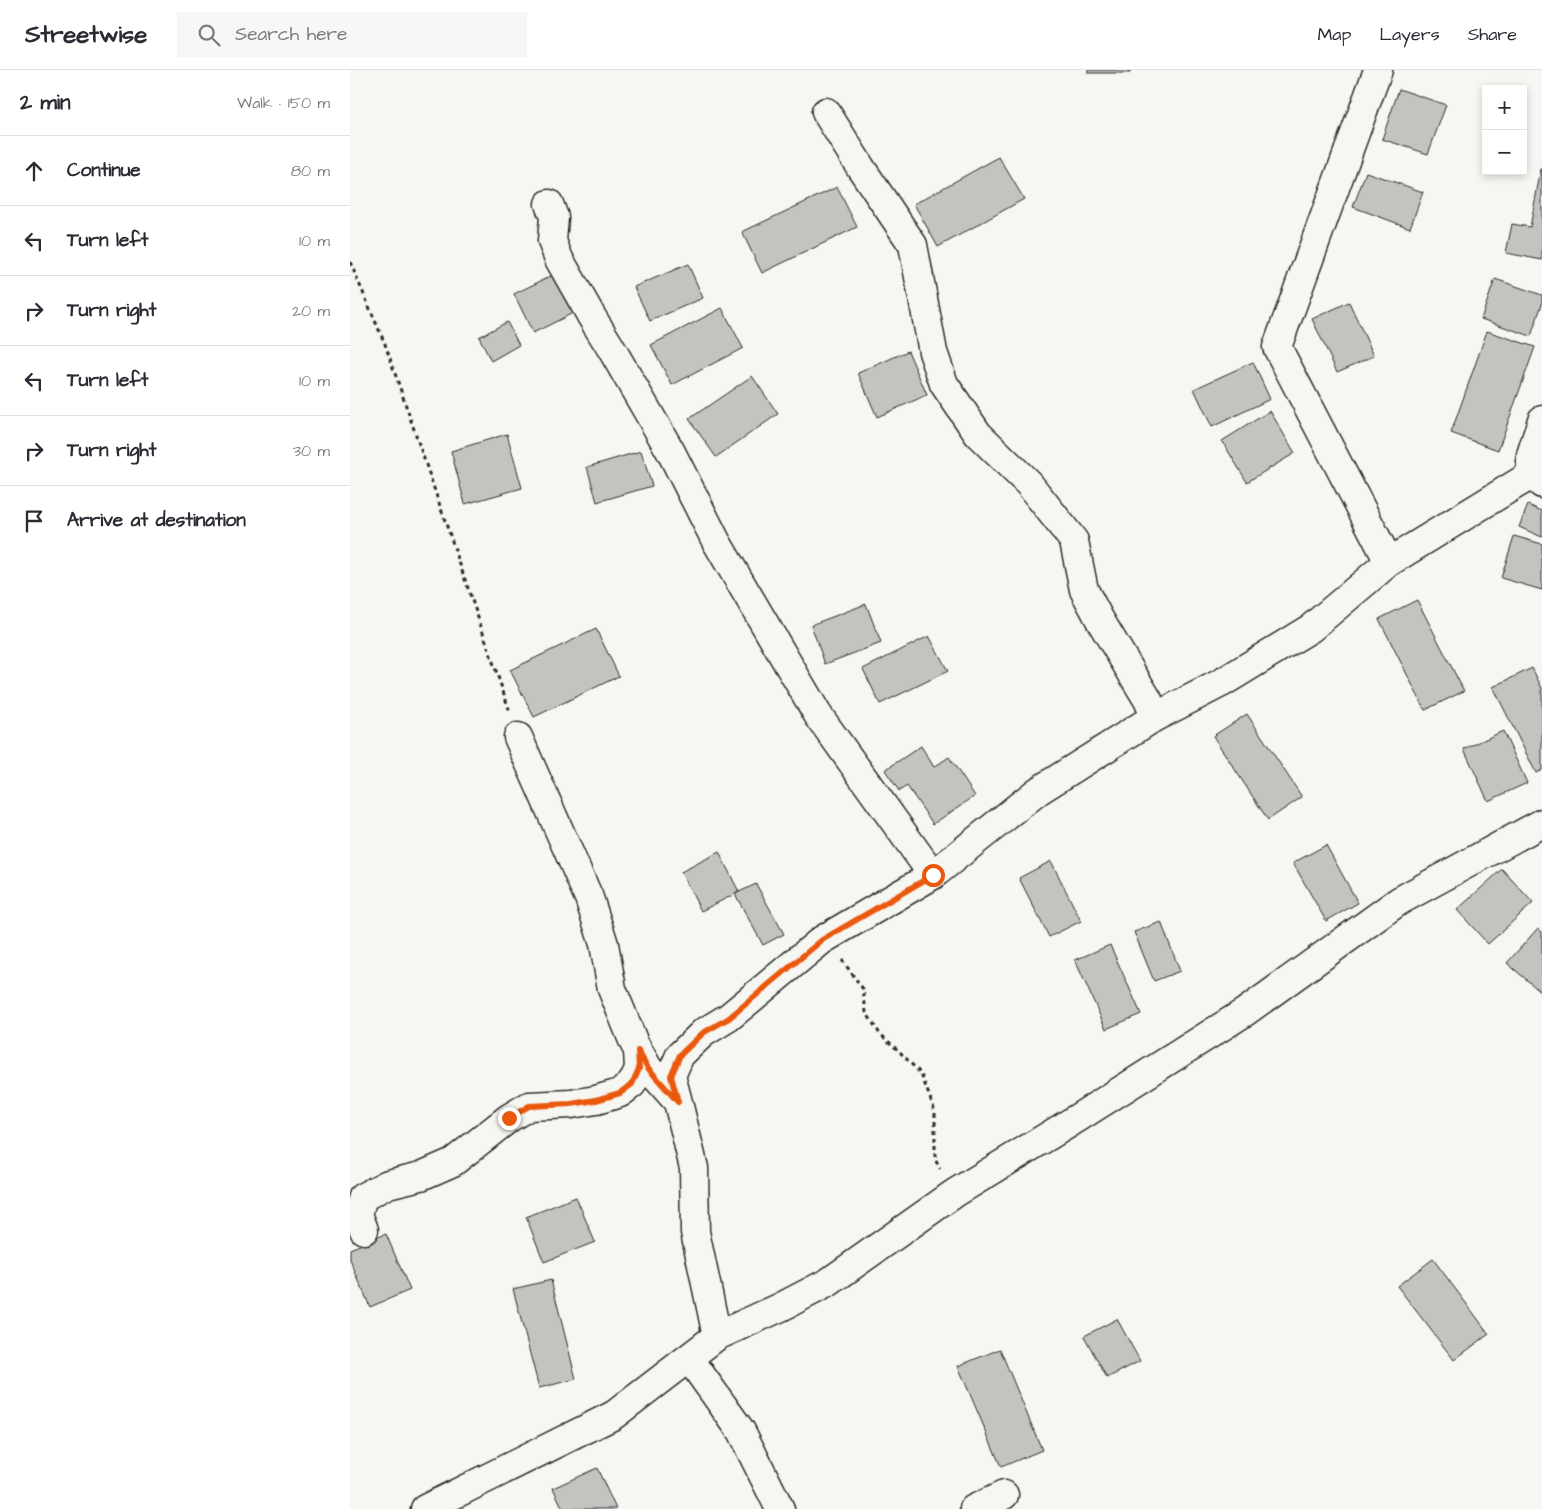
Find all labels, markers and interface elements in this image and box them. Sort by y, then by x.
search box [177,12,527,57]
text: Streetwise [25,18,147,52]
icon: search [195,21,223,49]
text: Search here [235,21,347,48]
text: Map [1317,22,1351,47]
text: Layers [1379,22,1440,47]
text: Share [1468,22,1517,47]
map controls [1482,85,1527,175]
button: + [1482,85,1527,130]
text: 2 min [20,88,70,117]
text: Walk · 150 m [237,92,330,114]
button: − [1482,130,1527,175]
icon: ahead [20,157,48,185]
text: Continue [67,157,141,184]
text: 80 m [291,160,330,182]
icon: left [20,227,48,255]
text: Turn left [67,227,148,254]
text: 10 m [299,230,330,252]
icon: right [20,297,48,325]
text: Turn right [67,297,156,324]
text: 20 m [292,300,330,322]
icon: left [20,367,48,395]
text: Turn left [67,367,148,394]
text: 10 m [299,370,330,392]
icon: right [20,437,48,465]
text: Turn right [67,437,156,464]
text: 30 m [293,440,330,462]
icon: arrive [20,507,48,535]
text: Arrive at destination [67,507,246,534]
route start [922,864,945,887]
route end [498,1107,521,1130]

